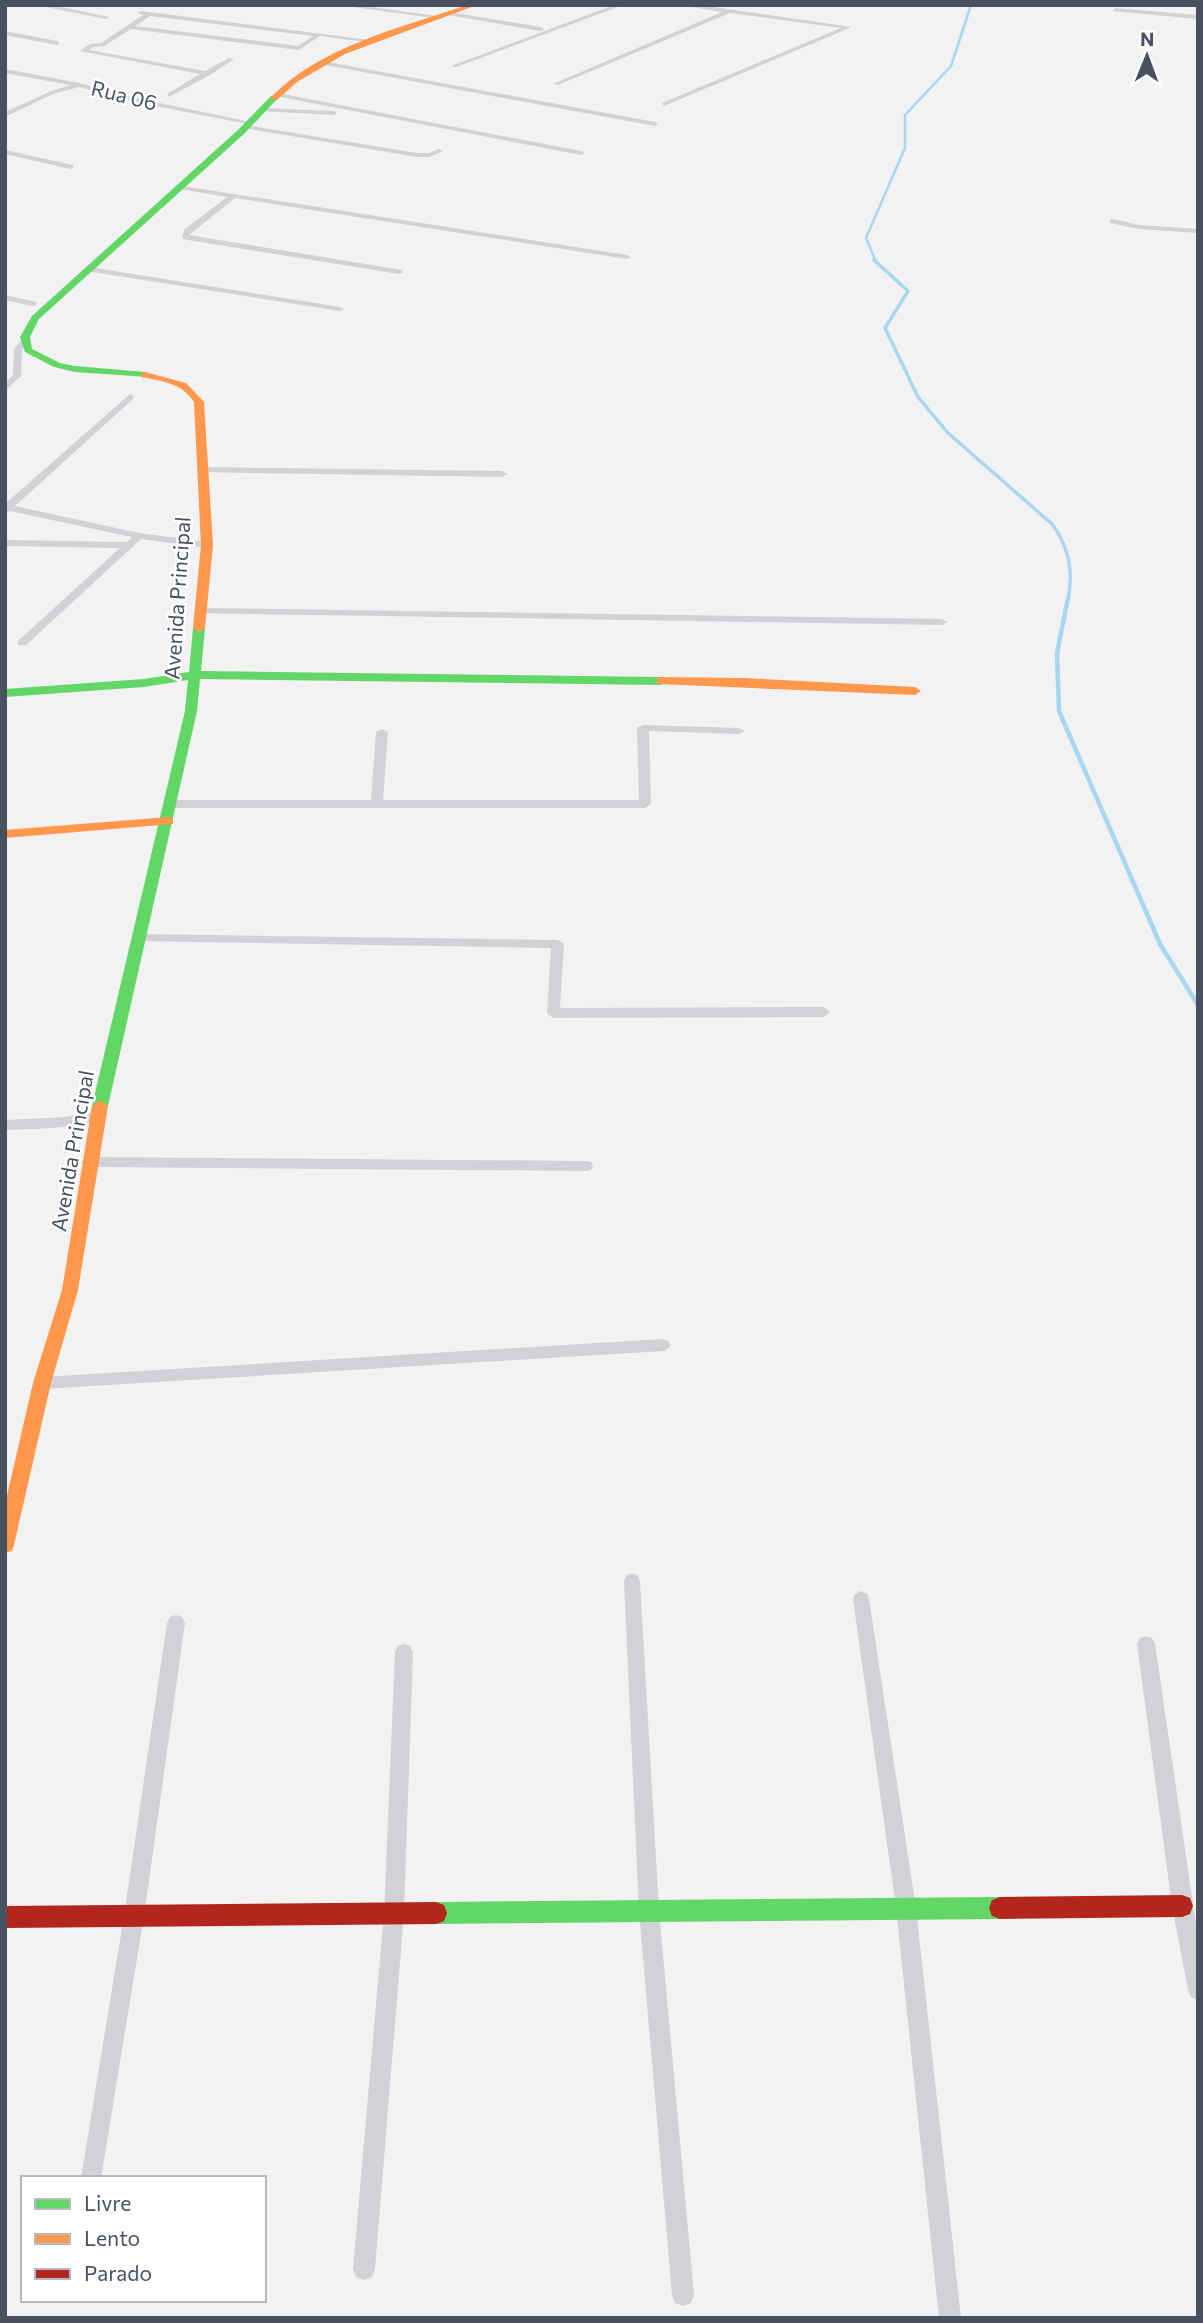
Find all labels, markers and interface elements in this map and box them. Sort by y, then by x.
north arrow [1112,21,1182,91]
text: N [1140,27,1155,50]
street label: Rua 06 [89,74,160,115]
street label: Avenida Principal [158,516,195,680]
street label: Avenida Principal [45,1068,98,1233]
legend [21,2176,266,2302]
text: Livre [84,2190,131,2215]
text: Lento [84,2225,140,2250]
text: Parado [84,2260,152,2285]

